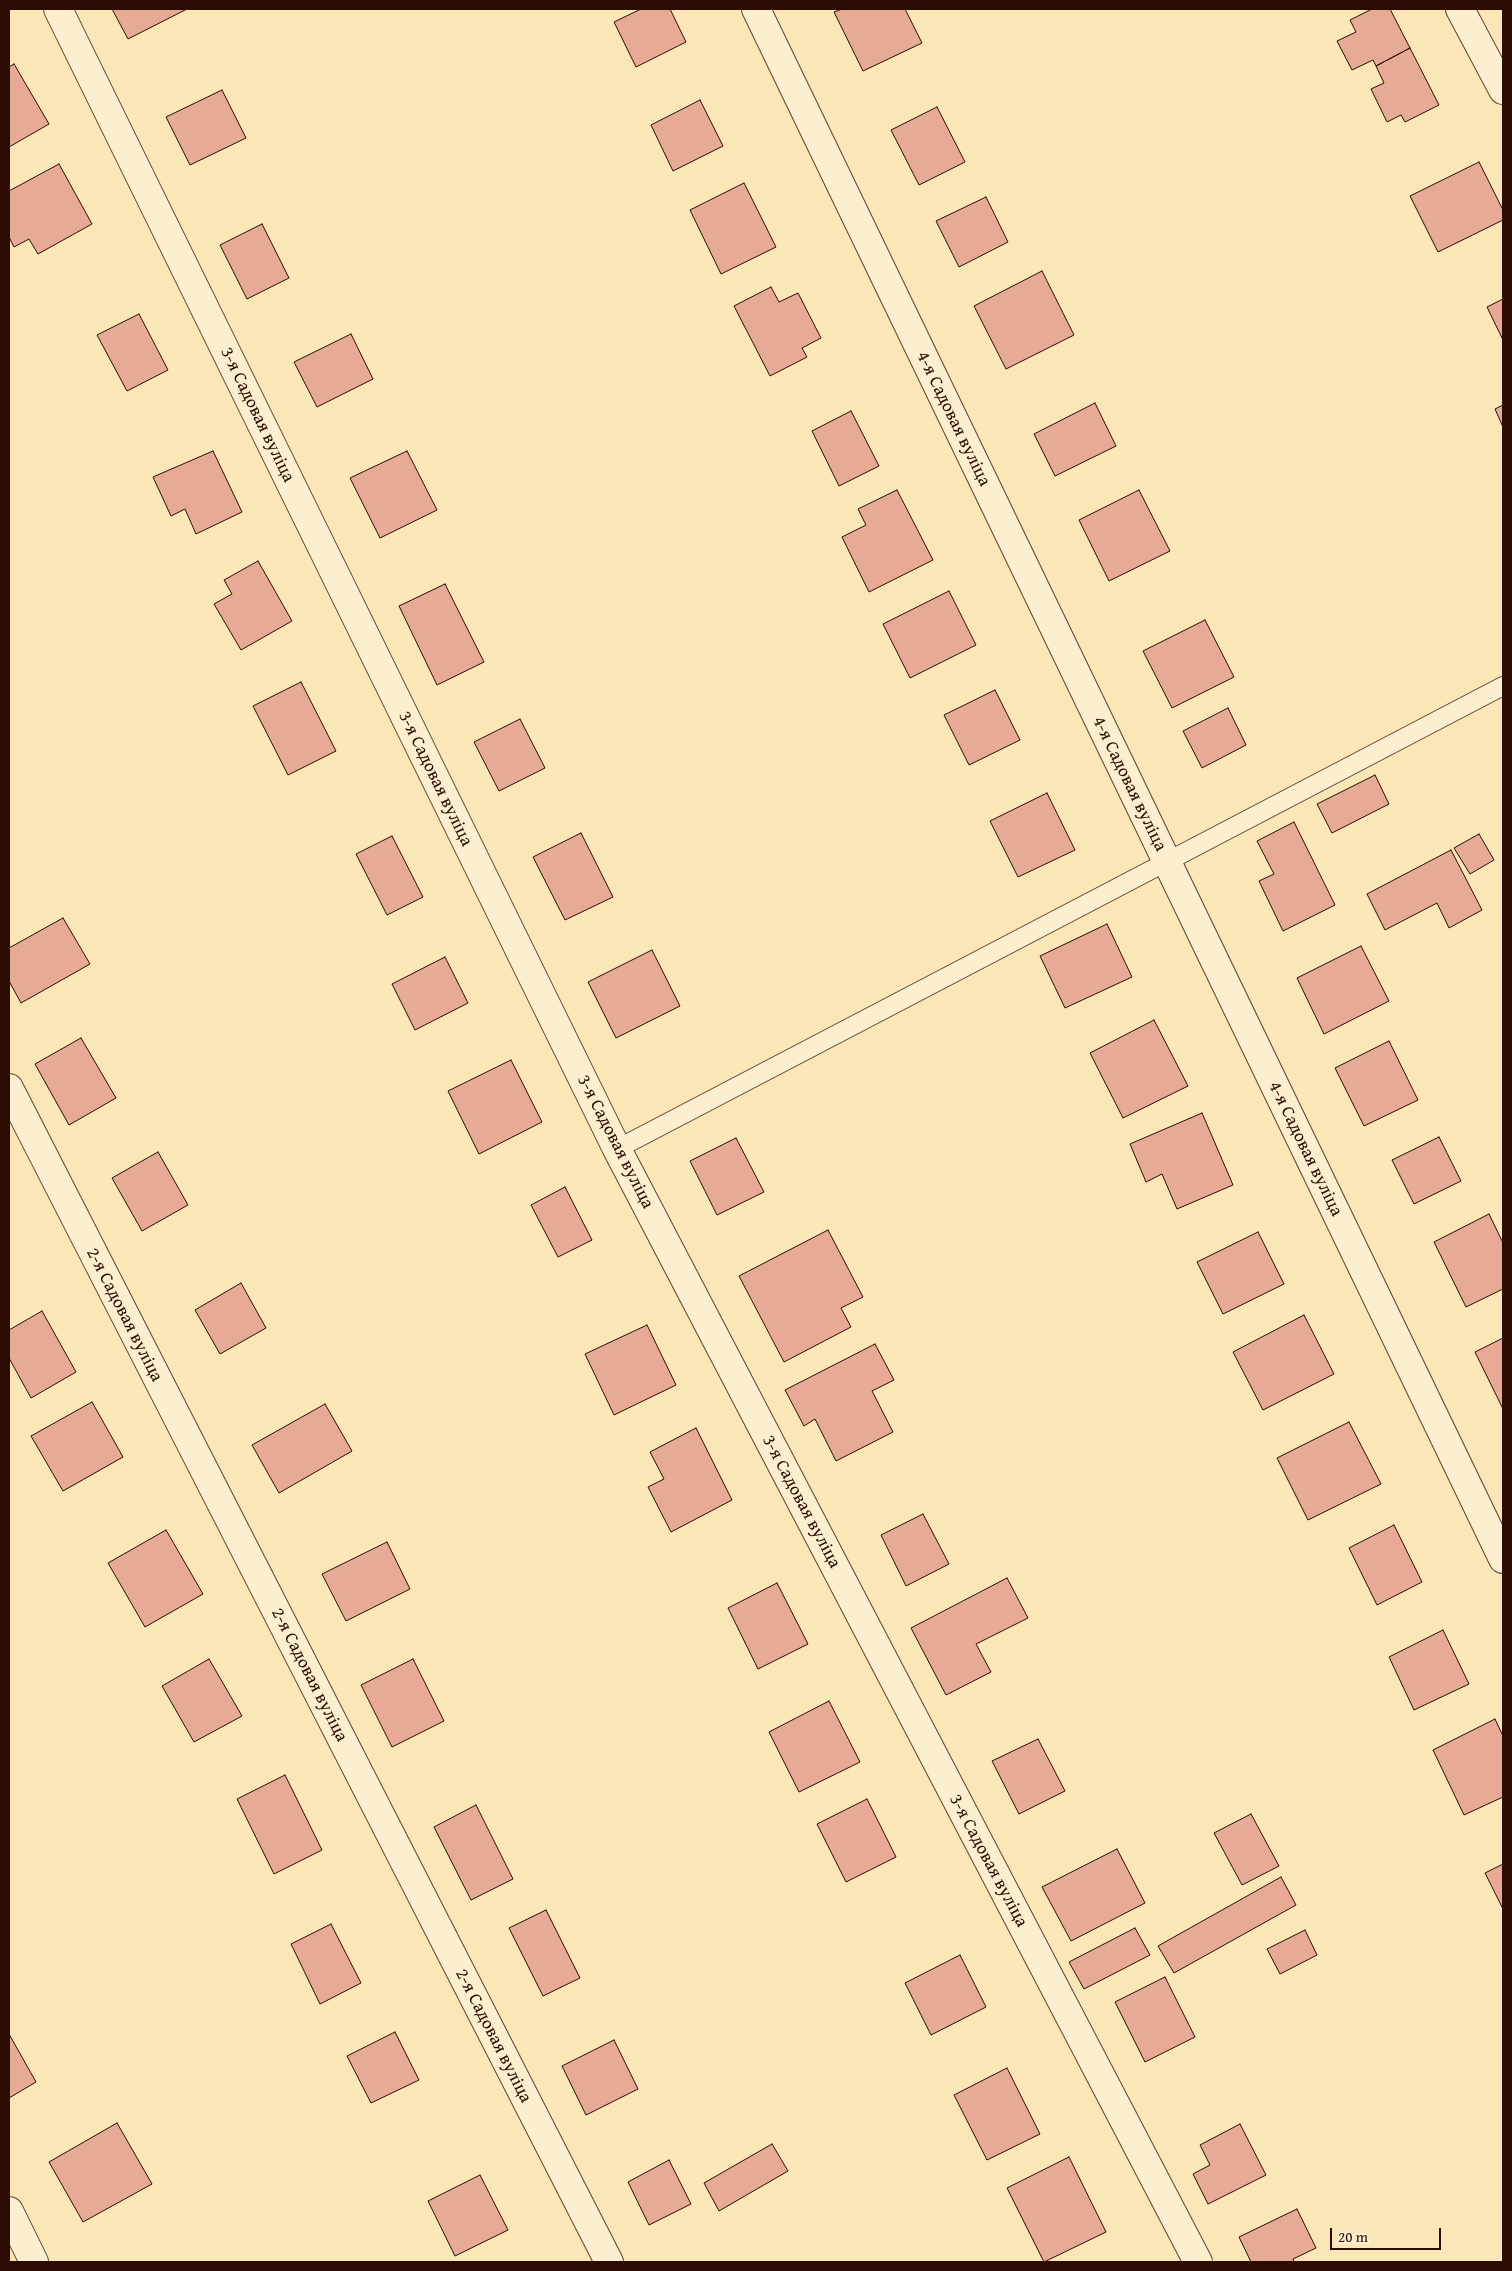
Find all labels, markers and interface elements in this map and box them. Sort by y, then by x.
street label: 3-я Садовая вуліца [215,344,299,486]
street label: 4-я Садовая вуліца [911,348,995,490]
street label: 3-я Садовая вуліца [393,708,477,850]
street label: 4-я Садовая вуліца [1087,713,1171,855]
street label: 3-я Садовая вуліца [572,1071,658,1213]
street label: 4-я Садовая вуліца [1263,1078,1347,1220]
street label: 2-я Садовая вуліца [81,1244,167,1386]
street label: 3-я Садовая вуліца [757,1432,845,1572]
street label: 2-я Садовая вуліца [266,1604,352,1746]
street label: 3-я Садовая вуліца [944,1791,1032,1931]
street label: 2-я Садовая вуліца [450,1965,536,2107]
scale bar [1332,2218,1443,2250]
text: 20 m [1338,2226,1368,2247]

